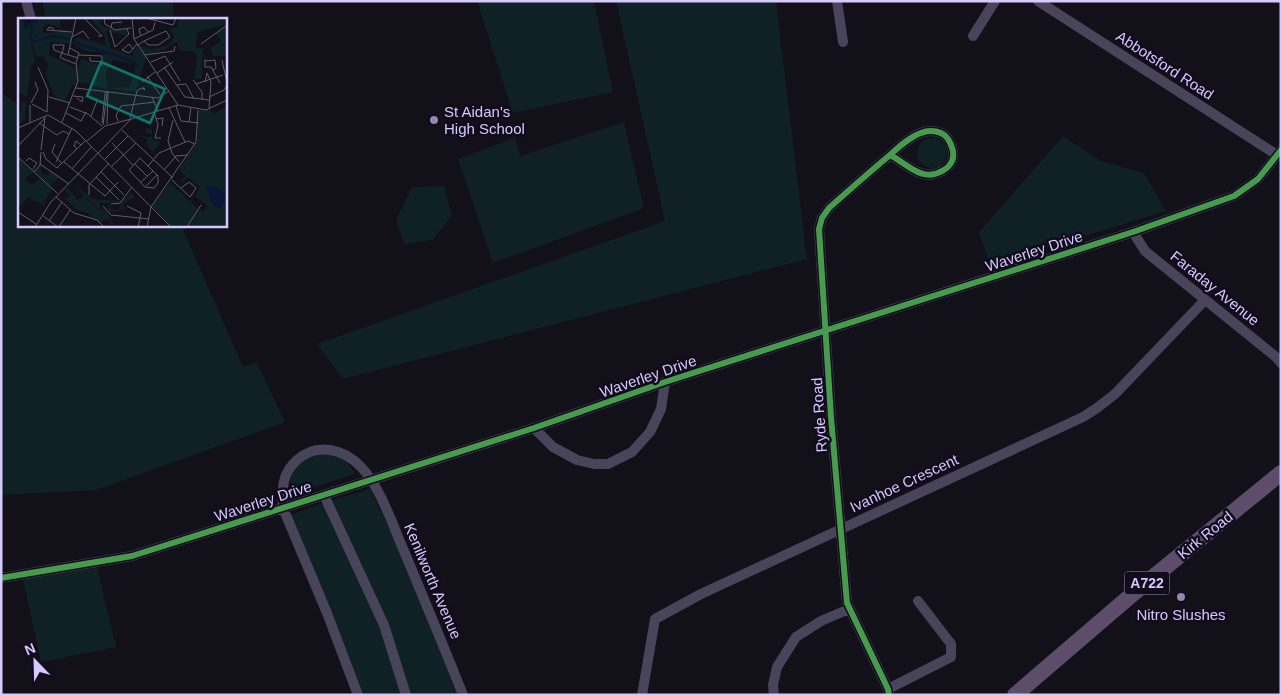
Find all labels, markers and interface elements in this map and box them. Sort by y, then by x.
inset map [18,18,226,226]
street label: Abbotsford Road [1113,27,1217,103]
place label: St Aidan's High School [444,103,525,137]
marker: St Aidan's High School [428,114,440,126]
street label: Waverley Drive [983,227,1085,275]
street label: Faraday Avenue [1167,247,1263,329]
street label: Waverley Drive [597,351,699,401]
street label: Ryde Road [808,377,830,453]
street label: Ivanhoe Crescent [847,450,962,516]
street label: Waverley Drive [212,477,314,525]
street label: Kirk Road [1174,508,1236,562]
street label: Kenilworth Avenue [401,521,465,641]
road number: A722 [1124,572,1170,594]
marker: Nitro Slushes [1175,591,1187,603]
place label: Nitro Slushes [1136,606,1226,623]
north arrow [10,636,60,686]
text: N [22,640,38,658]

